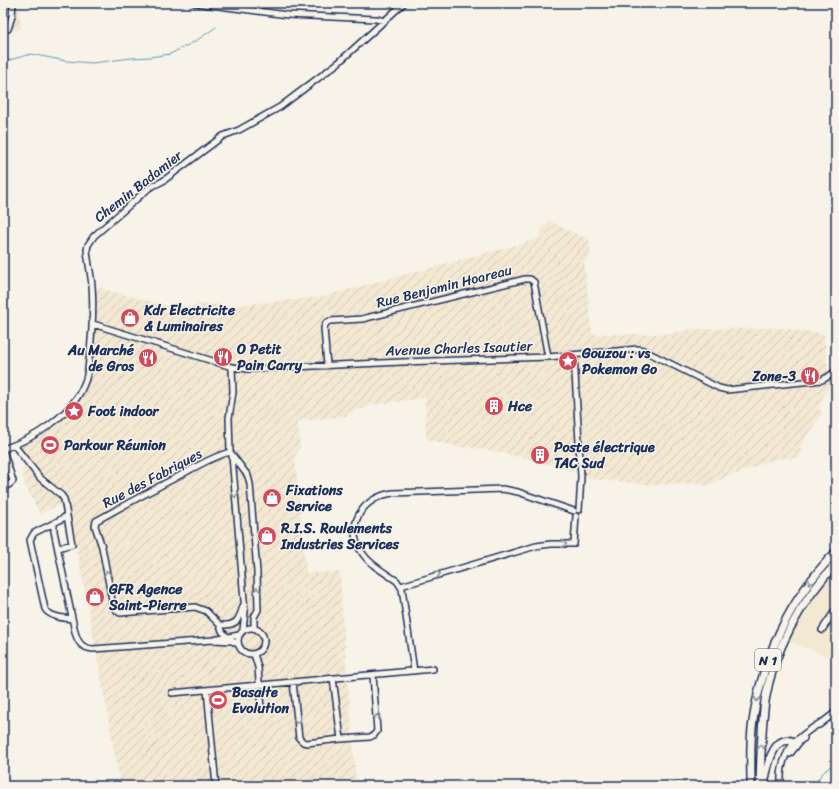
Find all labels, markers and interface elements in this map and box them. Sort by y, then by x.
street label: Chemin Badamier [89,143,189,229]
street label: Rue Benjamin Hoareau [374,257,515,315]
place label: Kdr Electricite & Luminaires [143,298,236,339]
shop icon: Kdr Electricite & Luminaires [119,307,141,329]
street label: Avenue Charles Isautier [384,333,534,364]
place label: O Petit Pain Carry [236,337,303,378]
place label: Au Marché de Gros [67,338,135,379]
place label: Gouzou : vs Pokemon Go [581,341,658,382]
restaurant icon: O Petit Pain Carry [212,346,234,368]
restaurant icon: Au Marché de Gros [137,347,159,369]
place icon: Gouzou : vs Pokemon Go [557,350,579,372]
place label: Zone-3 [751,364,796,389]
restaurant icon: Zone-3 [799,365,821,387]
place label: Hce [507,394,533,419]
building icon: Hce [483,395,505,417]
place label: Foot indoor [87,399,160,424]
place icon: Foot indoor [63,400,85,422]
place label: Parkour Réunion [64,433,166,458]
sports icon: Parkour Réunion [39,434,61,456]
place label: Poste électrique TAC Sud [554,435,655,476]
street label: Rue des Fabriques [98,441,207,515]
building icon: Poste électrique TAC Sud [529,444,551,466]
place label: Fixations Service [285,478,343,519]
shop icon: Fixations Service [261,487,283,509]
one-way arrow [230,492,239,498]
place label: R.I.S. Roulements Industries Services [280,516,399,557]
shop icon: R.I.S. Roulements Industries Services [256,525,278,547]
one-way arrow [561,540,567,548]
one-way arrow [103,570,112,576]
one-way arrow [434,570,441,579]
place label: GFR Agence Saint-Pierre [108,577,188,618]
one-way arrow [808,577,815,584]
shop icon: GFR Agence Saint-Pierre [84,586,106,608]
one-way arrow [253,587,262,593]
road number: N 1 [755,649,781,671]
place label: Basalte Evolution [232,680,290,721]
sports icon: Basalte Evolution [207,689,229,711]
one-way arrow [754,696,762,702]
one-way arrow [372,714,381,720]
one-way arrow [293,718,302,724]
one-way arrow [757,744,765,750]

